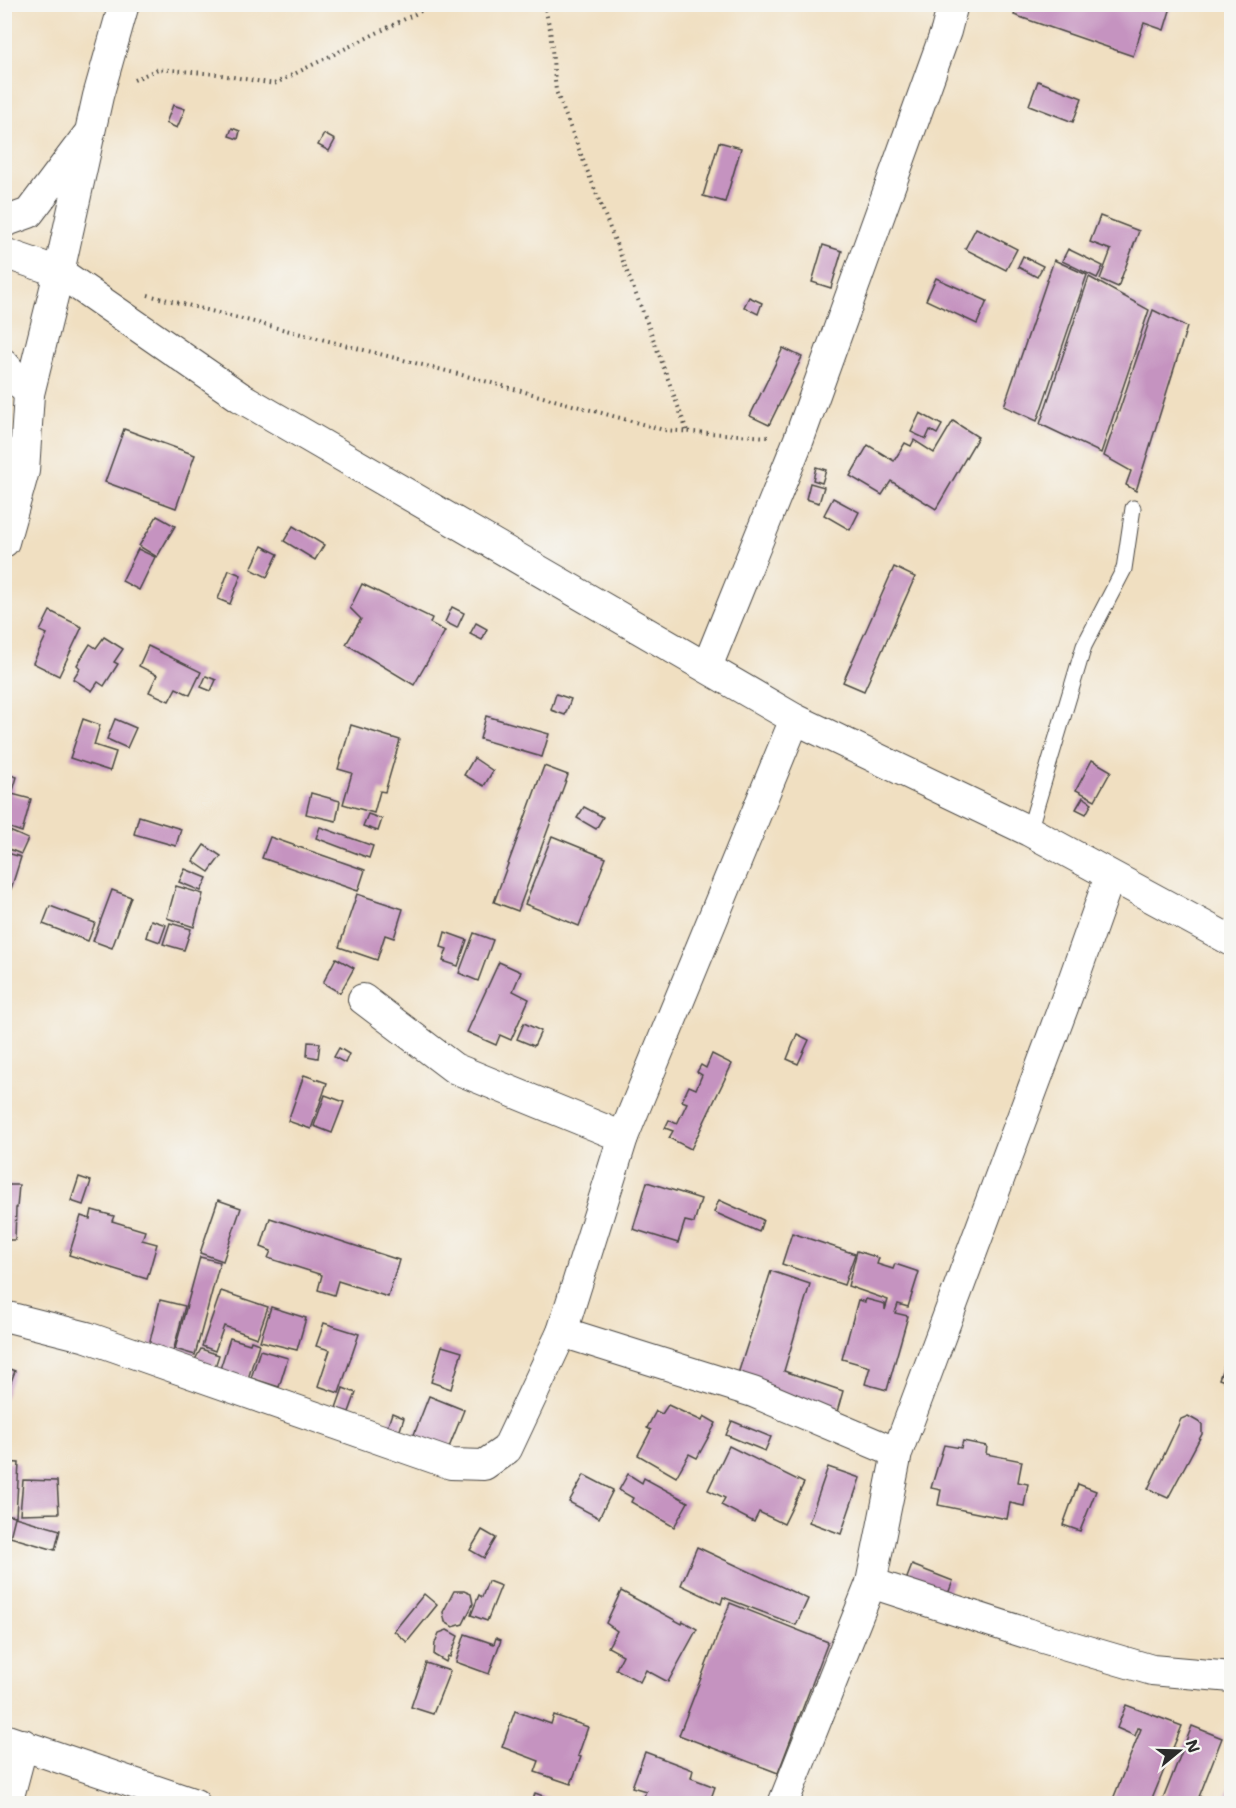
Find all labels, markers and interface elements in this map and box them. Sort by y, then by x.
north arrow [1149,1721,1209,1781]
text: N [1181,1737,1205,1756]

